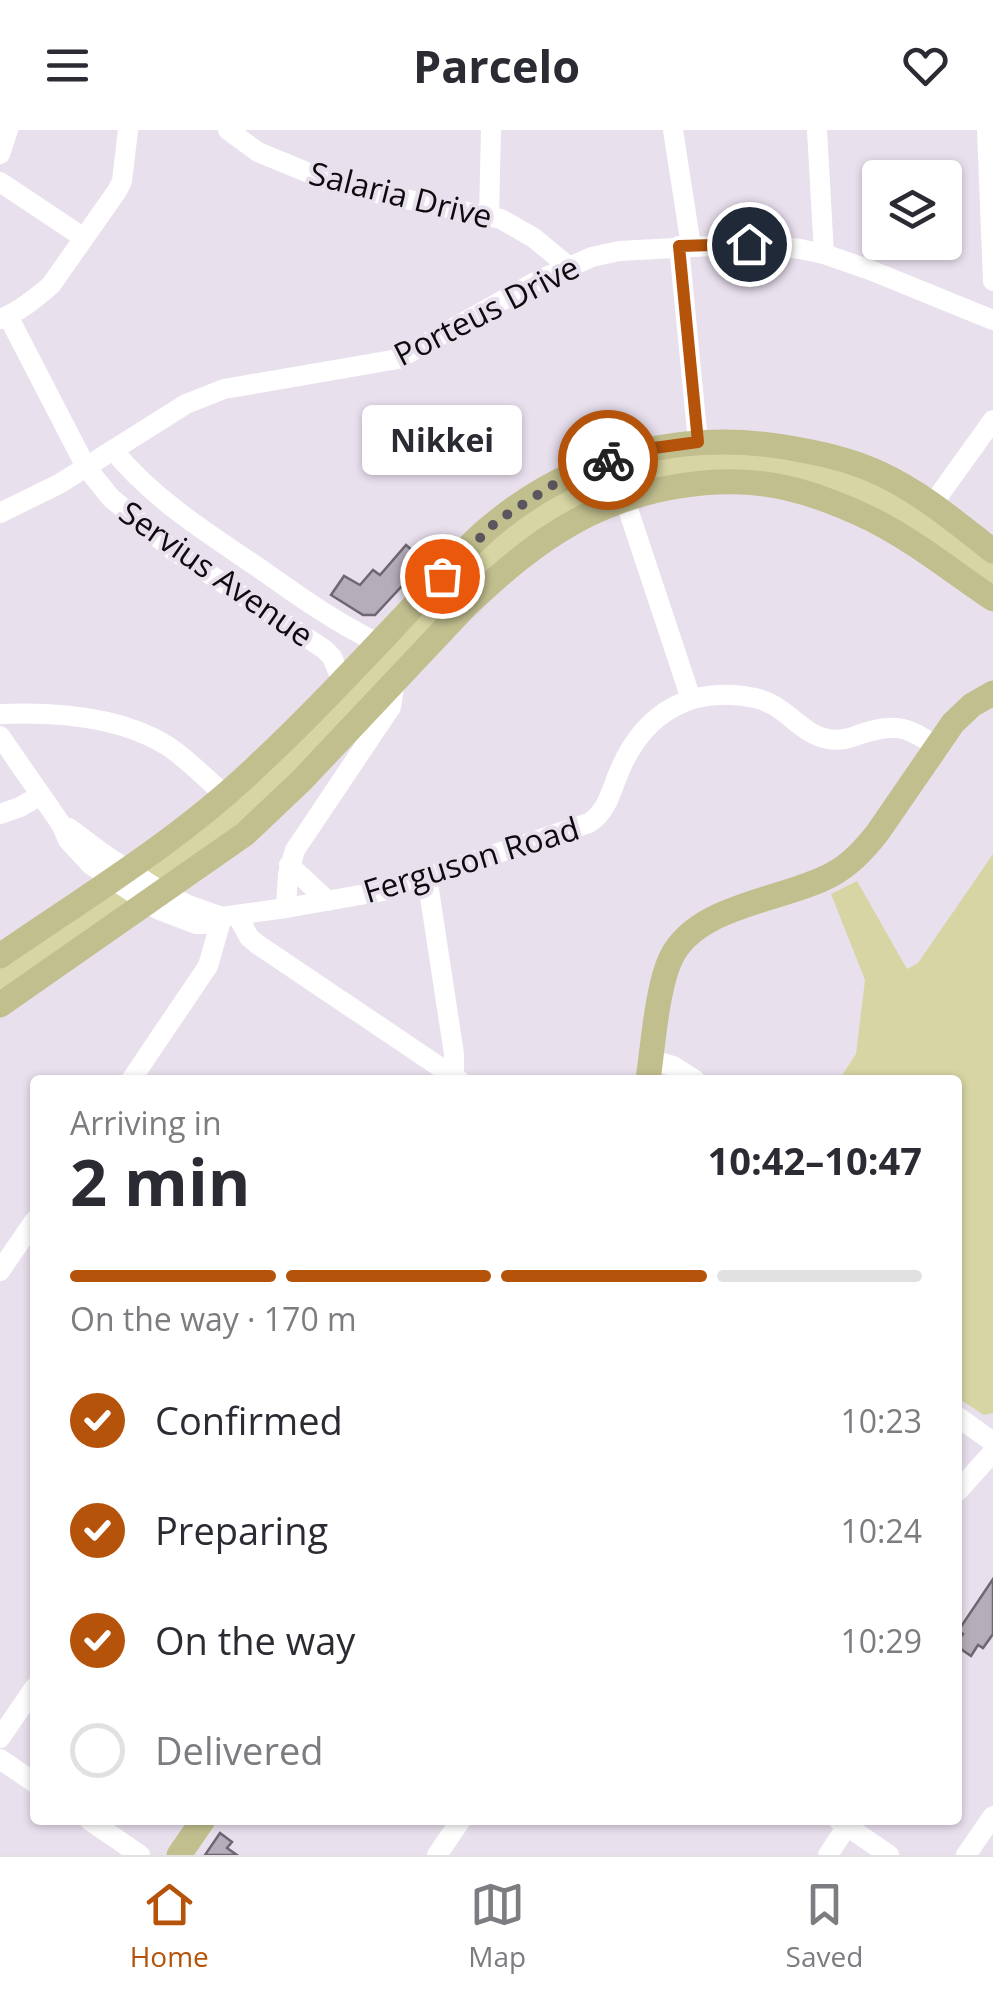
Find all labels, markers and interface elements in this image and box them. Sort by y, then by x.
text: Parcelo [413,35,580,96]
icon: menu [40,38,95,93]
icon: heart [898,38,953,93]
street label: Salaria Drive [305,151,497,237]
map controls [862,160,962,260]
button: layers [862,160,962,260]
pin [707,202,792,287]
icon: home [722,217,777,272]
street label: Porteus Drive [386,245,586,375]
callout: Nikkei [362,406,522,476]
courier [558,410,658,510]
text: Nikkei [390,418,494,461]
icon: bike [581,433,636,488]
street label: Servius Avenue [112,490,322,656]
pin [400,534,485,619]
icon: bag [415,549,470,604]
street label: Ferguson Road [358,806,584,912]
text: Arriving in [70,1101,222,1144]
text: 10:42–10:47 [708,1134,922,1186]
text: 2 min [70,1137,250,1225]
text: On the way · 170 m [70,1297,357,1340]
icon: check [70,1393,125,1448]
text: Confirmed [155,1394,343,1446]
text: 10:23 [840,1399,922,1442]
icon: check [70,1503,125,1558]
text: Preparing [155,1504,328,1556]
text: 10:24 [840,1509,922,1552]
icon: check [70,1613,125,1668]
text: On the way [155,1614,355,1666]
text: 10:29 [840,1619,922,1662]
text: Delivered [155,1724,324,1776]
tab: Home [130,1877,209,1975]
tab: Map [468,1877,526,1975]
tab: Saved [786,1877,863,1975]

